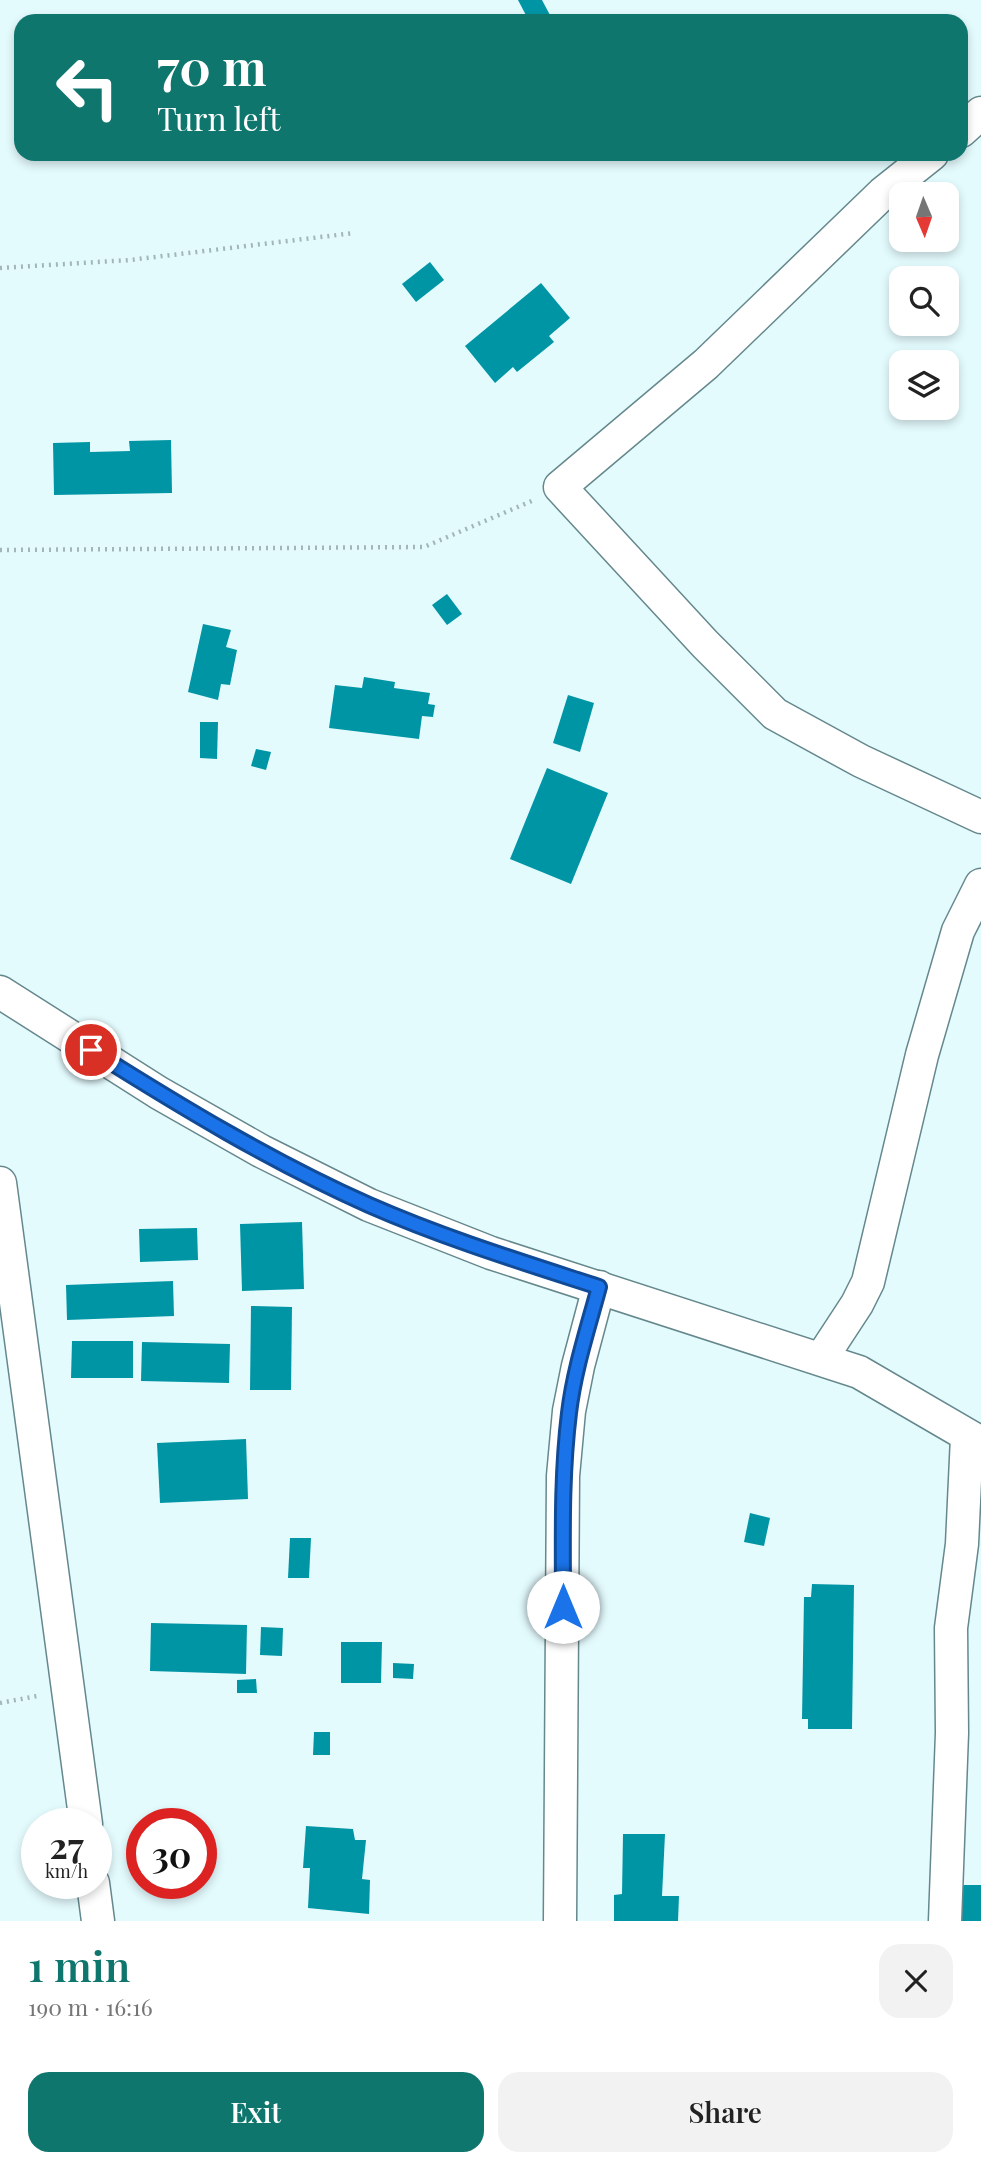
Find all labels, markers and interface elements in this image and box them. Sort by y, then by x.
text: 70 m [157,33,267,98]
icon: left [42,42,133,133]
text: Turn left [157,96,281,139]
north arrow [889,182,959,252]
map controls [889,182,959,420]
button: search [889,266,959,336]
button: layers [889,350,959,420]
pin [61,1020,121,1080]
icon: arrive [72,1031,110,1069]
position arrow [526,1570,600,1644]
speed limit sign: 30 [126,1808,217,1899]
text: 27 [49,1821,84,1868]
text: km/h [45,1859,88,1883]
text: 1 min [28,1937,130,1993]
button: close [879,1944,953,2018]
text: 190 m · 16:16 [28,1991,153,2022]
button: Exit [28,2072,484,2152]
button: Share [498,2072,953,2152]

